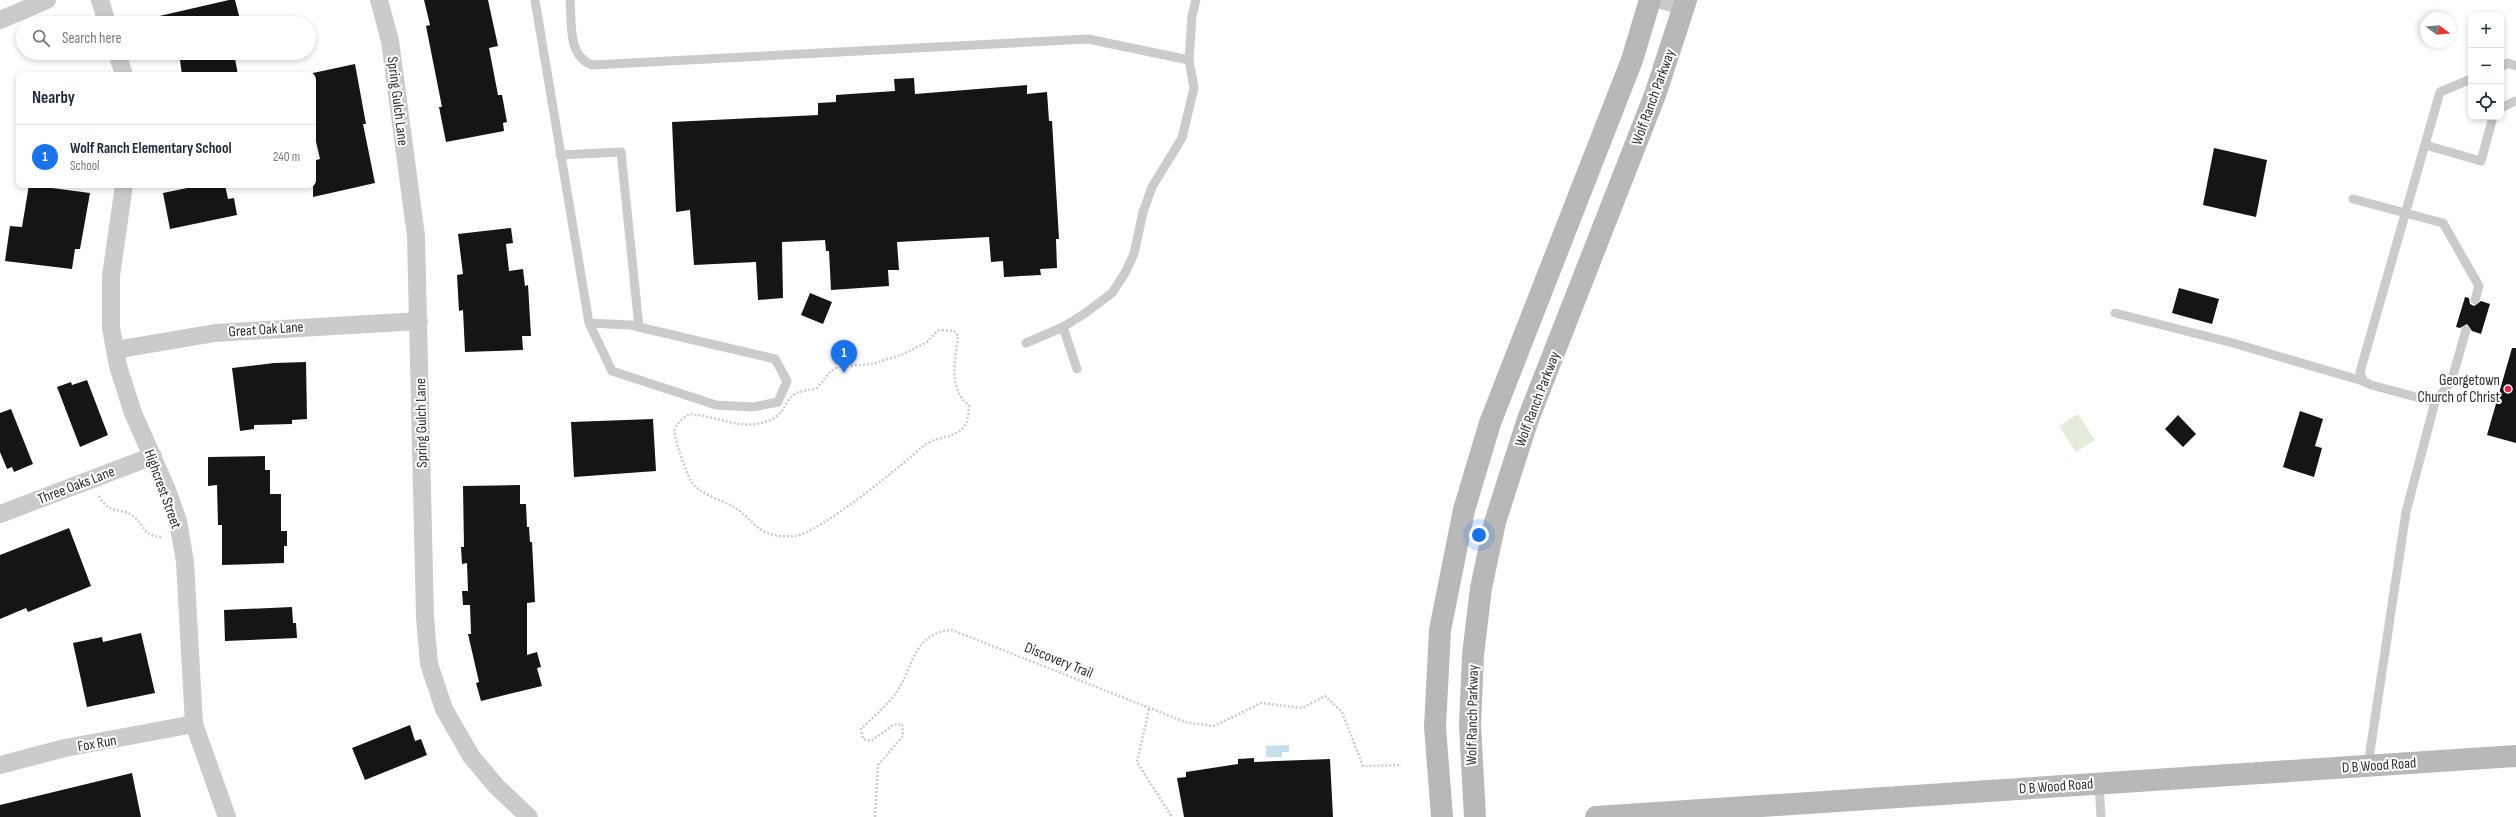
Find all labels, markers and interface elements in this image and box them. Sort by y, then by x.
north arrow [2420,12,2456,48]
map controls [2468,12,2504,120]
button: + [2468,12,2504,48]
search box [16,16,316,60]
icon: search [30,27,52,49]
text: Search here [62,29,122,48]
street label: Wolf Ranch Parkway [1627,46,1680,148]
button: − [2468,48,2504,84]
street label: Spring Gulch Lane [383,55,412,147]
button: locate [2468,84,2504,120]
text: Nearby [32,88,75,108]
text: Wolf Ranch Elementary School [70,139,232,158]
text: 1 [42,149,48,165]
text: 240 m [273,149,300,165]
text: School [70,158,100,174]
street label: Great Oak Lane [228,317,304,342]
pin: 1 [831,340,857,373]
street label: Wolf Ranch Parkway [1511,349,1564,450]
place label: Georgetown Church of Christ [2418,371,2500,407]
street label: Spring Gulch Lane [411,378,432,468]
marker: Georgetown Church of Christ [2503,384,2513,394]
street label: Highcrest Street [139,447,186,532]
street label: Three Oaks Lane [35,462,117,509]
your location [1469,525,1489,545]
street label: Discovery Trail [1022,638,1096,683]
street label: Wolf Ranch Parkway [1462,664,1483,765]
street label: Fox Run [76,731,118,756]
street label: D B Wood Road [2341,753,2417,778]
street label: D B Wood Road [2018,774,2094,799]

